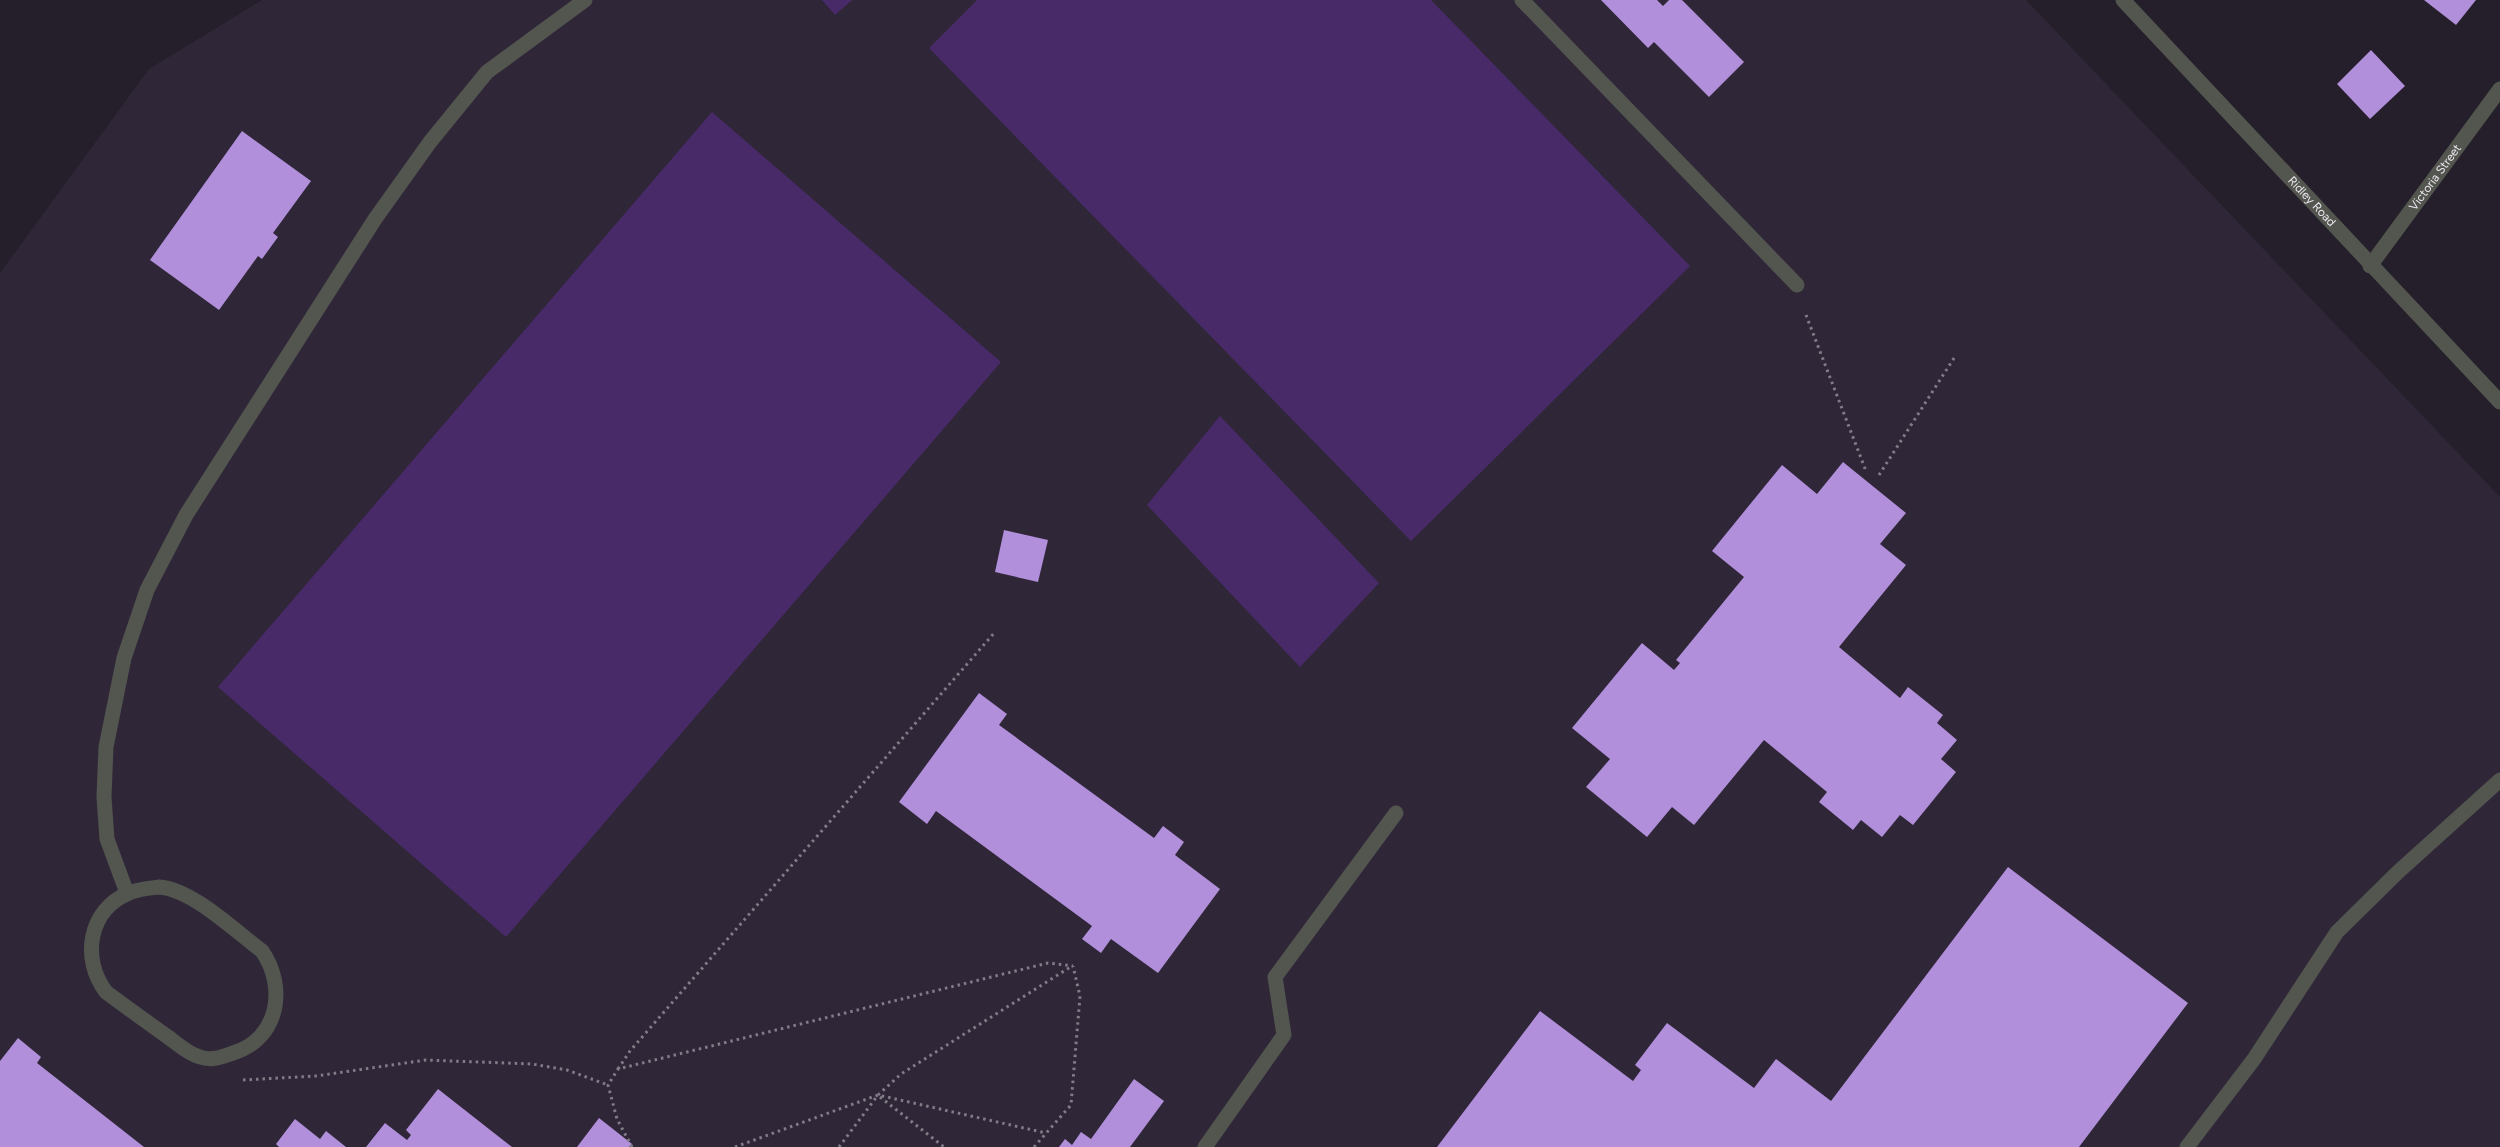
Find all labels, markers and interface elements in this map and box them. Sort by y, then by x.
street label: Victoria Street [2406,141,2464,213]
street label: Ridley Road [2285,173,2339,229]

